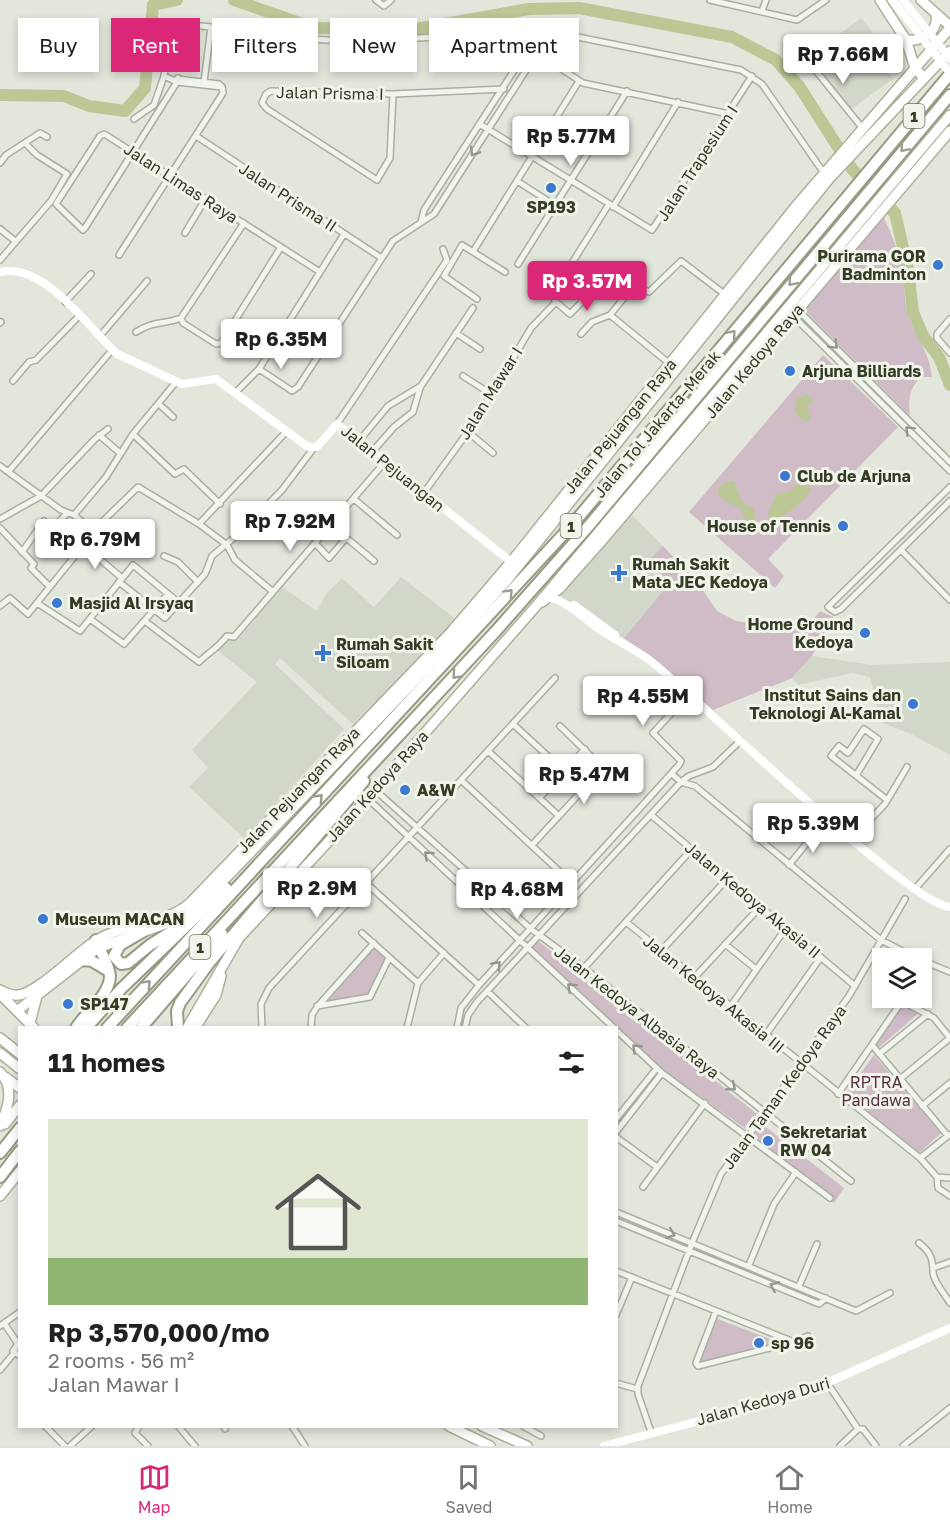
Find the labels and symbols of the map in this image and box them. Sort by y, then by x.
pin: Rp 7.66M [781,34,905,85]
street label: Jalan Prisma I [276,82,384,104]
street label: Jalan Trapesium I [652,101,742,225]
road number: 1 [904,104,924,128]
pin: Rp 5.77M [509,116,633,167]
street label: Jalan Limas Raya [120,139,242,227]
one-way arrow [900,141,911,152]
one-way arrow [470,145,481,156]
street label: Jalan Prisma II [235,158,341,236]
marker: SP193 [544,181,558,195]
place label: SP193 [526,197,576,217]
place label: Purirama GOR Badminton [817,246,926,284]
marker: Purirama GOR Badminton [931,258,945,272]
pin: Rp 3.57M [525,261,649,312]
one-way arrow [788,275,799,286]
street label: Jalan Kedoya Raya [700,300,808,422]
pin: Rp 6.35M [219,319,343,370]
one-way arrow [725,330,736,341]
one-way arrow [827,338,837,349]
street label: Jalan Mawar I [454,343,526,443]
street label: Jalan Tol Jakarta–Merak [589,346,725,502]
street label: Jalan Pejuangan Raya [559,354,681,498]
place label: Arjuna Billiards [802,361,921,381]
marker: Arjuna Billiards [783,364,797,378]
street label: Jalan Pejuangan [337,420,449,516]
one-way arrow [905,426,916,437]
place label: Club de Arjuna [797,466,911,486]
marker: Club de Arjuna [778,469,792,483]
pin: Rp 7.92M [228,501,352,552]
road number: 1 [560,514,582,538]
place label: House of Tennis [707,516,831,536]
pin: Rp 6.79M [33,519,157,570]
marker: House of Tennis [836,519,850,533]
place label: Rumah Sakit Mata JEC Kedoya [632,554,768,592]
marker: Rumah Sakit Mata JEC Kedoya [610,564,628,582]
one-way arrow [502,590,513,600]
place label: Masjid Al Irsyaq [69,593,193,613]
marker: Masjid Al Irsyaq [50,596,64,610]
place label: Home Ground Kedoya [747,614,853,652]
marker: Home Ground Kedoya [858,626,872,640]
place label: Rumah Sakit Siloam [336,634,433,672]
marker: Rumah Sakit Siloam [314,644,332,662]
one-way arrow [452,668,463,679]
pin: Rp 4.55M [581,676,705,727]
place label: Institut Sains dan Teknologi Al-Kamal [749,685,902,723]
marker: Institut Sains dan Teknologi Al-Kamal [906,697,920,711]
street label: Jalan Pejuangan Raya [232,723,364,857]
street label: Jalan Kedoya Raya [322,726,432,846]
pin: Rp 5.47M [522,754,646,805]
place label: A&W [417,780,456,800]
marker: A&W [398,783,412,797]
one-way arrow [312,794,323,804]
pin: Rp 5.39M [751,803,875,854]
street label: Jalan Kedoya Akasia II [681,837,825,963]
one-way arrow [425,851,436,862]
pin: Rp 2.9M [262,868,372,919]
pin: Rp 4.68M [455,869,579,920]
place label: Museum MACAN [55,909,185,929]
marker: Museum MACAN [36,912,50,926]
street label: Jalan Kedoya Akasia III [639,931,789,1057]
road number: 1 [190,935,210,959]
street label: Jalan Kedoya Albasia Raya [551,941,723,1083]
one-way arrow [490,961,501,972]
one-way arrow [140,981,151,991]
one-way arrow [568,984,579,995]
place label: SP147 [80,994,129,1014]
marker: SP147 [61,997,75,1011]
street label: Jalan Taman Kedoya Raya [718,1001,850,1173]
one-way arrow [632,1044,642,1055]
park label: RPTRA Pandawa [841,1072,911,1110]
one-way arrow [725,1080,736,1091]
place label: Sekretariat RW 04 [780,1122,867,1160]
marker: Sekretariat RW 04 [761,1134,775,1148]
one-way arrow [665,1227,676,1239]
one-way arrow [769,1281,780,1293]
place label: sp 96 [771,1333,814,1353]
marker: sp 96 [752,1336,766,1350]
street label: Jalan Kedoya Duri [694,1372,832,1430]

